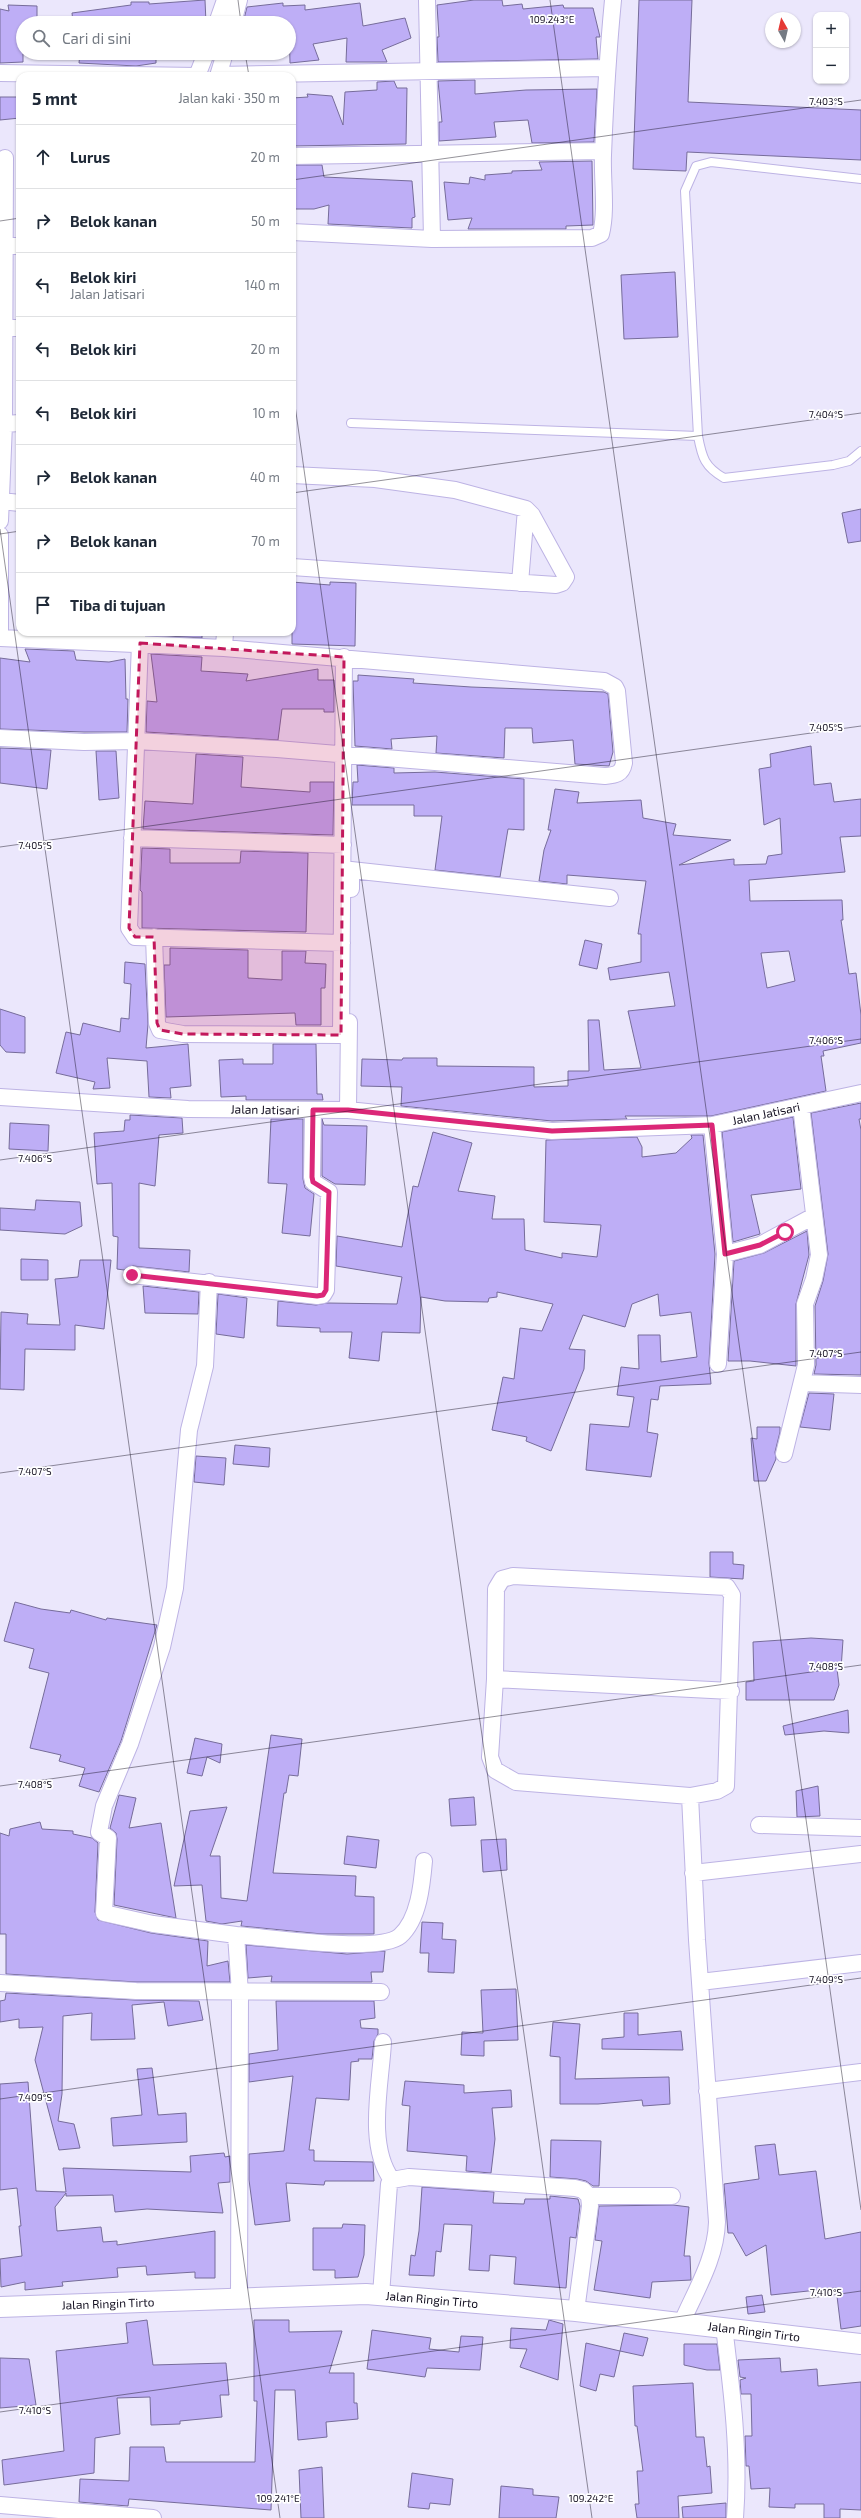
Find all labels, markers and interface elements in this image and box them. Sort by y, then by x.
north arrow [765,12,801,48]
map controls [813,12,849,84]
button: + [813,12,849,48]
text: 109.243°E [530,13,575,25]
search box [16,16,296,60]
icon: search [30,27,52,49]
text: Cari di sini [62,29,131,47]
button: − [813,48,849,84]
text: 5 mnt [32,88,77,108]
text: Jalan kaki · 350 m [178,90,280,106]
text: 7.403°S [809,95,843,107]
icon: ahead [32,146,54,168]
text: Lurus [70,148,110,166]
text: 20 m [251,149,280,165]
icon: right [32,210,54,232]
text: Belok kanan [70,212,157,230]
text: 50 m [251,213,280,229]
text: Belok kiri [70,268,136,286]
icon: left [32,274,54,296]
text: 140 m [245,277,280,293]
text: Jalan Jatisari [70,286,145,302]
icon: left [32,338,54,360]
text: Belok kiri [70,340,136,358]
text: 20 m [251,341,280,357]
icon: left [32,402,54,424]
text: Belok kiri [70,404,136,422]
text: 10 m [253,405,280,421]
text: 7.404°S [809,408,844,420]
icon: right [32,466,54,488]
text: Belok kanan [70,468,157,486]
text: 40 m [250,469,280,485]
icon: right [32,530,54,552]
text: Belok kanan [70,532,157,550]
text: 70 m [251,533,280,549]
icon: arrive [32,594,54,616]
text: Tiba di tujuan [70,596,166,614]
text: 7.405°S [809,721,843,733]
text: 7.405°S [18,839,52,851]
text: 7.406°S [809,1034,843,1046]
street label: Jalan Jatisari [731,1099,801,1127]
street label: Jalan Jatisari [230,1101,300,1117]
text: 7.406°S [18,1152,52,1164]
route start [776,1223,794,1241]
route end [123,1266,141,1284]
text: 7.407°S [809,1347,843,1359]
text: 7.407°S [18,1465,52,1477]
text: 7.408°S [809,1660,844,1672]
text: 7.408°S [18,1778,53,1790]
text: 7.409°S [809,1973,843,1985]
text: 7.409°S [18,2091,52,2103]
text: 7.410°S [810,2286,843,2298]
street label: Jalan Ringin Tirto [385,2288,479,2310]
street label: Jalan Ringin Tirto [61,2294,155,2312]
street label: Jalan Ringin Tirto [707,2318,801,2344]
text: 7.410°S [19,2404,52,2416]
text: 109.241°E [257,2492,300,2504]
text: 109.242°E [569,2492,614,2504]

